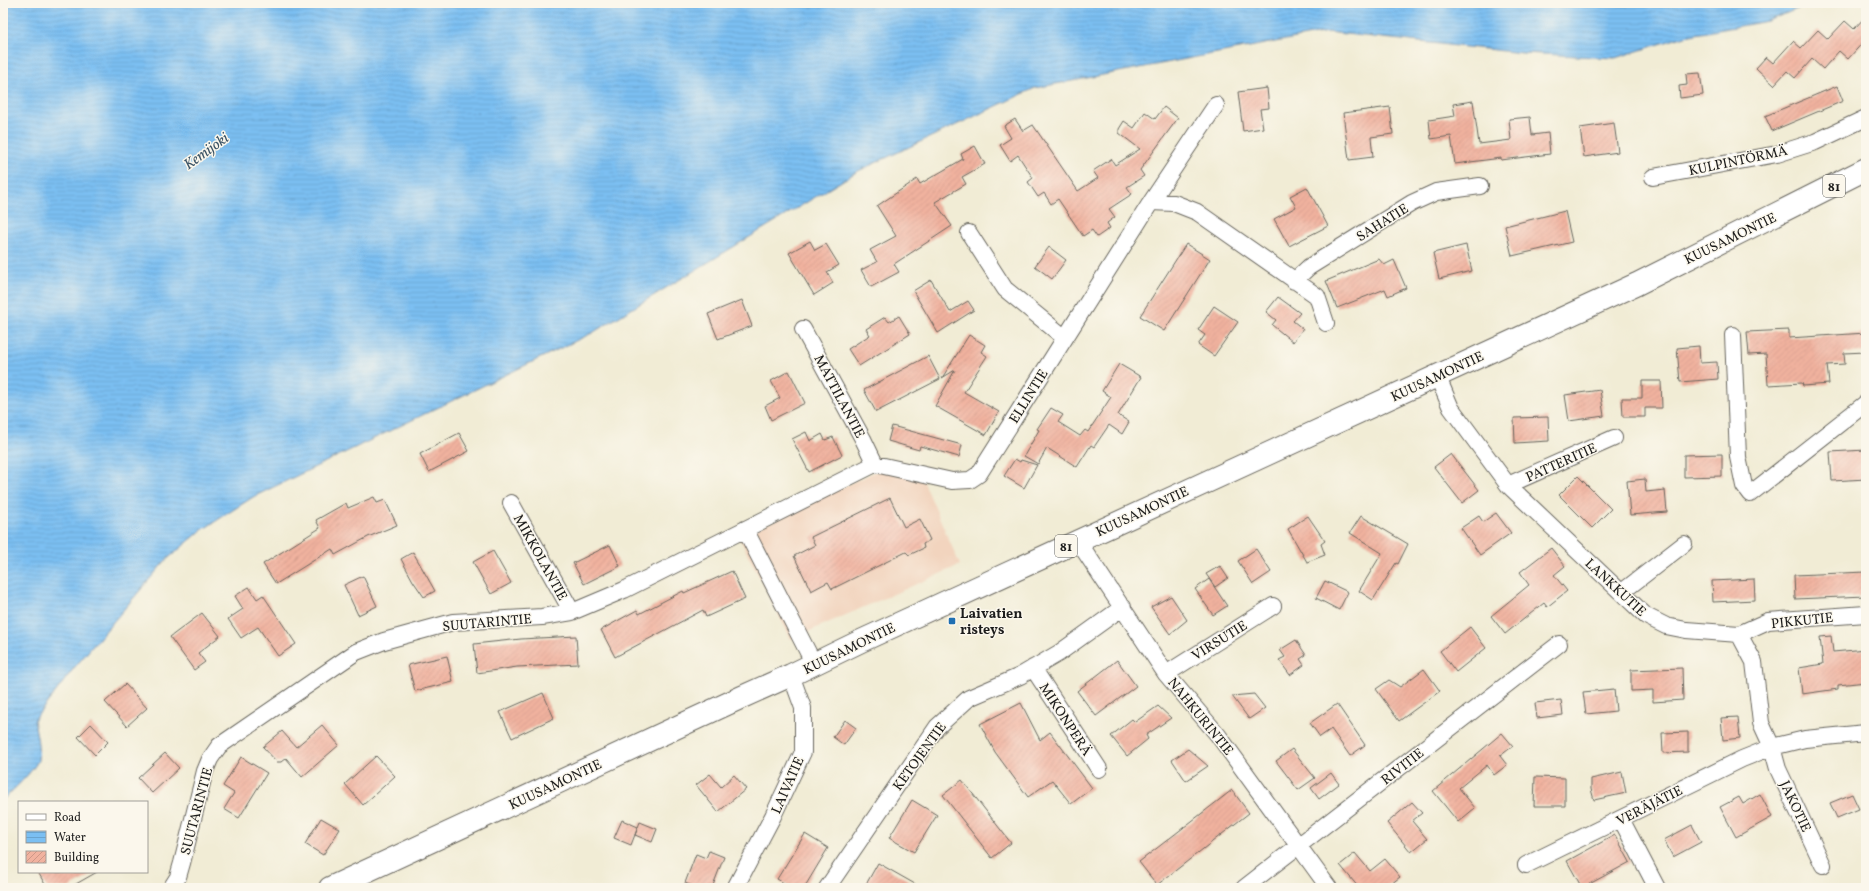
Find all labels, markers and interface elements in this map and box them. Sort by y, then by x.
water label: Kemijoki [180,129,234,176]
street label: KULPINTÖRMÄ [1687,142,1790,181]
road number: 81 [1823,175,1845,197]
street label: SAHATIE [1353,200,1413,247]
street label: KUUSAMONTIE [1681,209,1780,270]
street label: KUUSAMONTIE [1388,348,1487,407]
street label: MATTILANTIE [809,352,869,442]
street label: ELLINTIE [1005,366,1053,428]
street label: PATTERITIE [1523,439,1600,488]
street label: KUUSAMONTIE [1093,483,1192,542]
street label: MIKKOLANTIE [508,511,571,604]
road number: 81 [1055,535,1077,557]
street label: LANKKUTIE [1580,555,1650,621]
place label: Laivatien risteys [960,605,1023,640]
street label: PIKKUTIE [1770,609,1834,634]
street label: SUUTARINTIE [442,610,533,637]
marker: Laivatien risteys [947,616,957,626]
street label: VIRSUTIE [1188,617,1251,666]
street label: KUUSAMONTIE [800,619,899,680]
street label: NAHKURINTIE [1163,674,1237,760]
street label: MIKONPERÄ [1034,680,1096,760]
street label: KETOJENTIE [889,719,952,795]
street label: RIVITIE [1377,744,1428,790]
street label: LAIVATIE [767,754,809,817]
street label: KUUSAMONTIE [506,756,605,815]
street label: SUUTARINTIE [177,766,218,857]
street label: JAKOTIE [1774,778,1815,836]
street label: VERÄJÄTIE [1613,781,1686,831]
legend [18,801,148,873]
text: Road [54,810,81,826]
text: Water [54,830,86,846]
text: Building [54,850,99,866]

